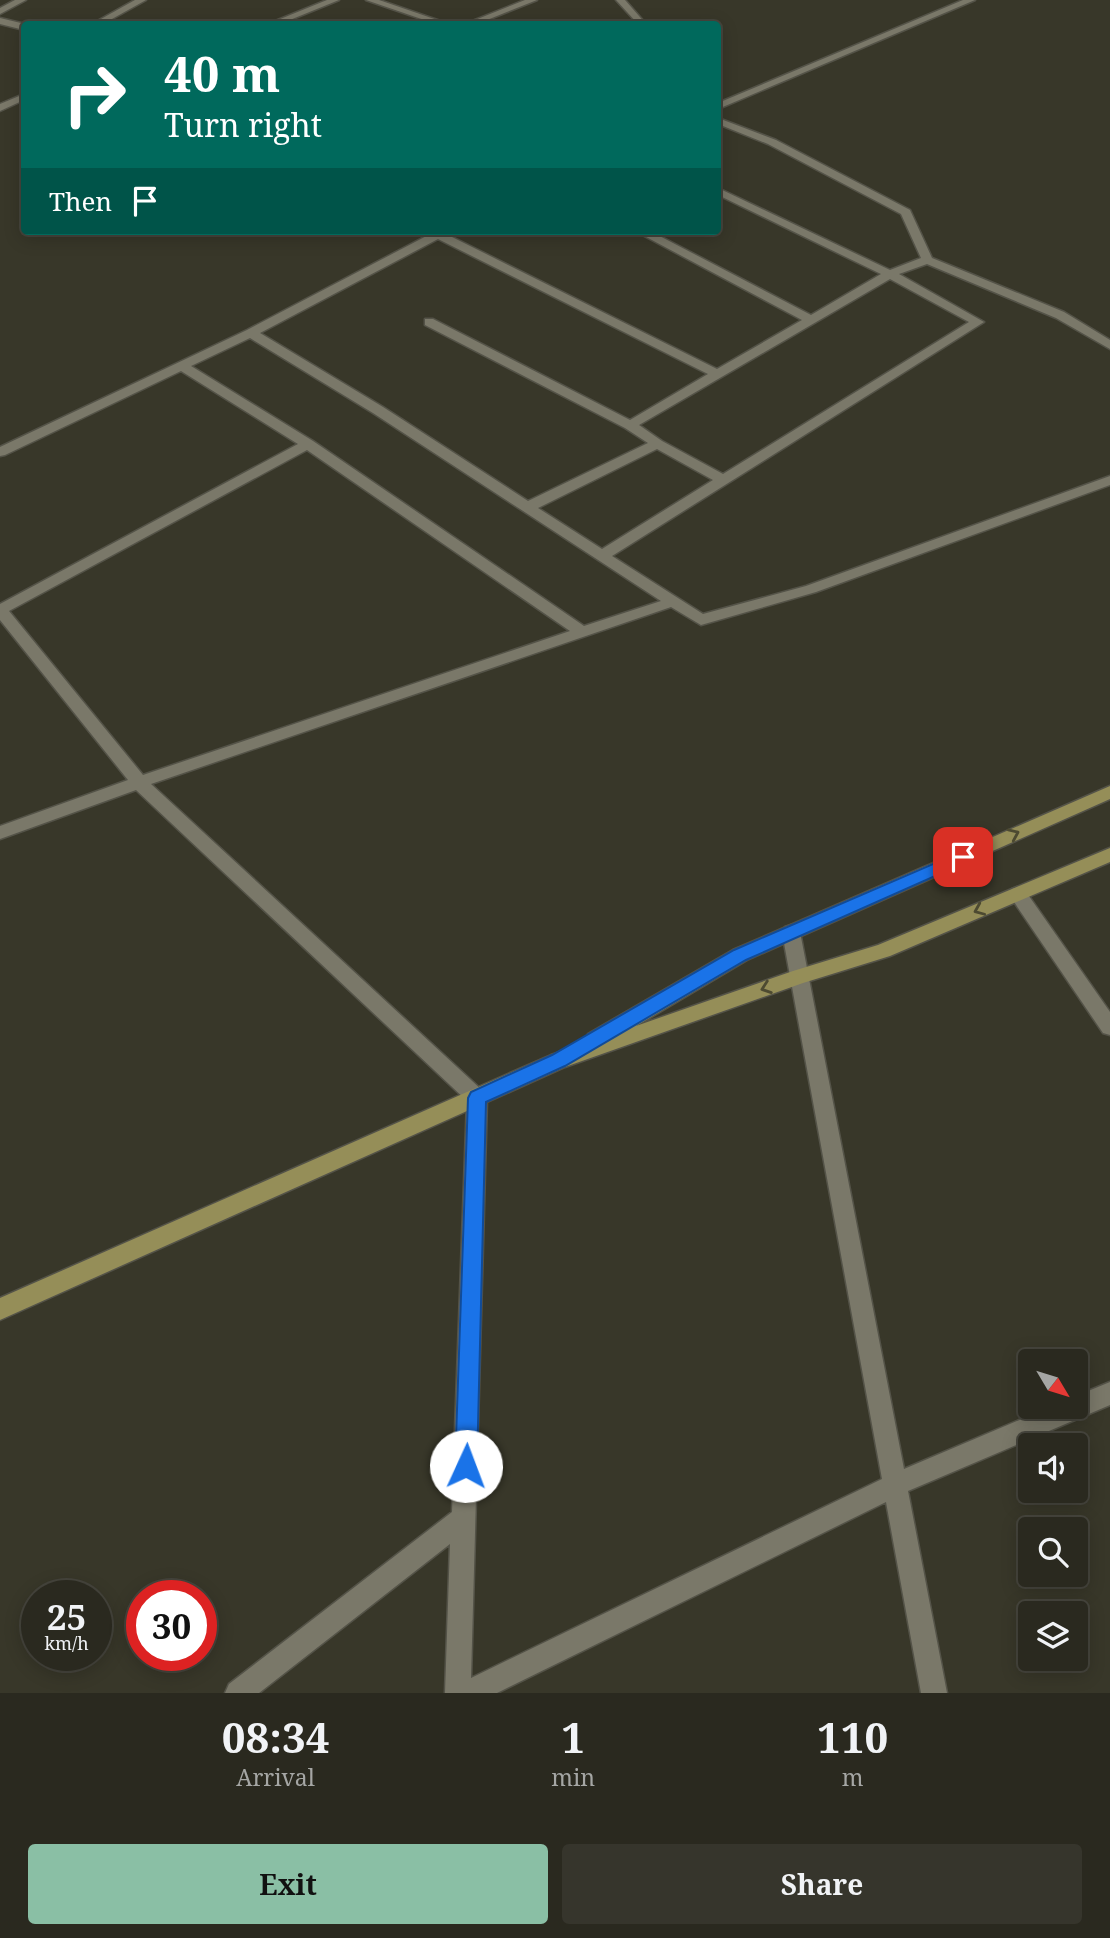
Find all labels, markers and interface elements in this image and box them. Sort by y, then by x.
text: 40 m [164,40,280,106]
icon: right [49,49,140,140]
text: Turn right [164,103,322,146]
icon: arrive [126,182,164,220]
text: Then [49,183,112,219]
pin [933,827,993,887]
one-way arrow [1007,829,1019,843]
icon: arrive [944,838,982,876]
one-way arrow [974,902,987,916]
one-way arrow [760,980,773,994]
north arrow [1018,1349,1088,1419]
map controls [1018,1349,1088,1671]
position arrow [429,1429,503,1503]
button: sound [1018,1433,1088,1503]
button: search [1018,1517,1088,1587]
speed limit sign: 30 [126,1580,217,1671]
text: 25 [47,1593,86,1640]
button: layers [1018,1601,1088,1671]
text: km/h [44,1631,89,1655]
text: 08:34 [222,1708,329,1765]
text: 1 [561,1708,585,1765]
text: 110 [817,1708,888,1765]
text: Arrival [236,1761,315,1793]
text: min [551,1761,595,1793]
text: m [842,1761,863,1793]
button: Exit [28,1844,548,1924]
button: Share [562,1844,1082,1924]

